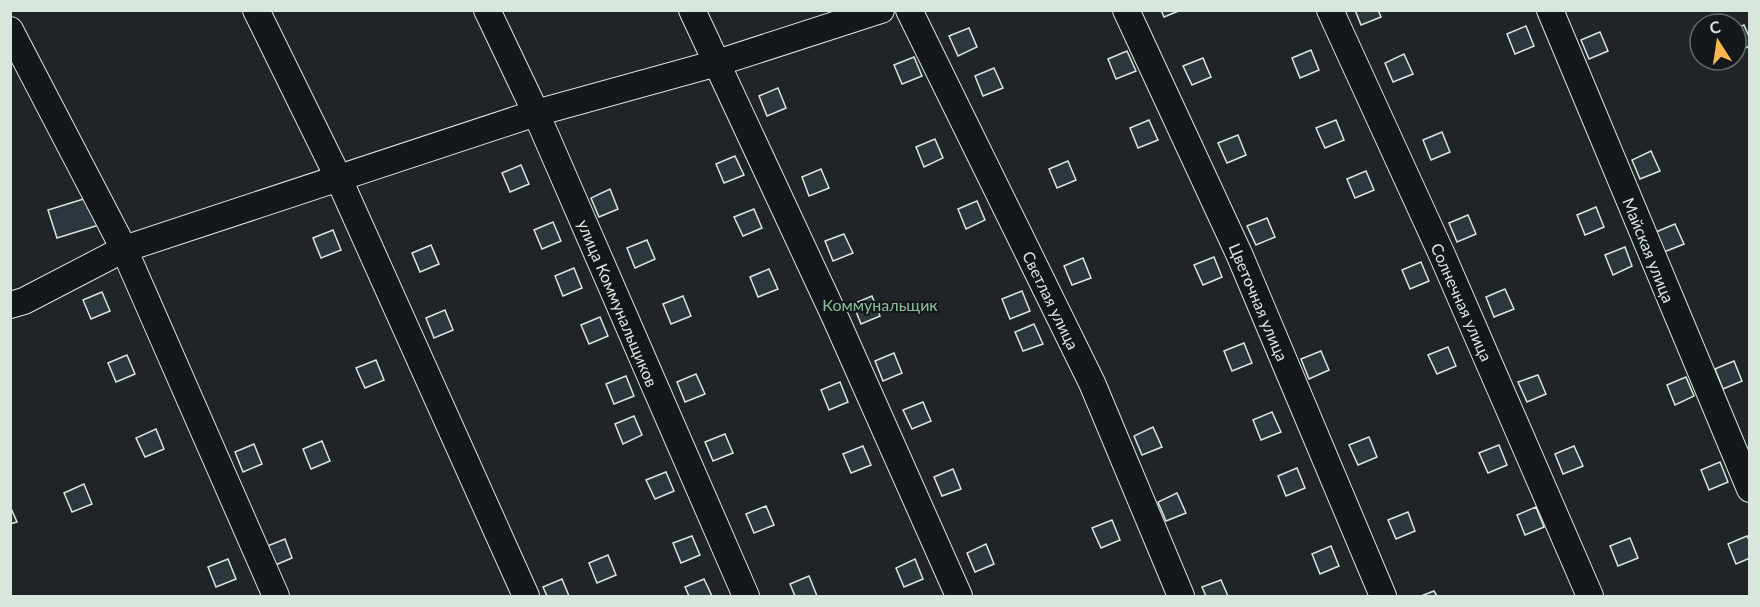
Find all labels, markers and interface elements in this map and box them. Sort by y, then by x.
north arrow [1688,12,1748,72]
text: С [1708,16,1722,37]
street label: Майская улица [1619,195,1679,305]
street label: улица Коммунальщиков [574,217,662,390]
street label: Цветочная улица [1226,240,1292,364]
street label: Солнечная улица [1427,240,1497,364]
street label: Светлая улица [1019,248,1083,352]
park label: Коммунальщик [822,295,938,314]

